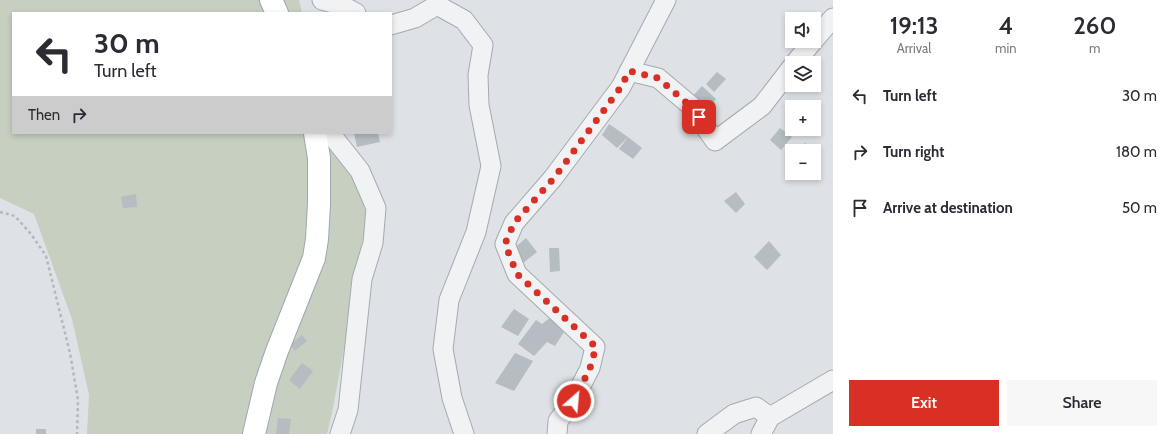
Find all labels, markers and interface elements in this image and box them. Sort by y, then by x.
text: 19:13 [890,11,938,40]
text: 4 [999,11,1013,40]
text: 260 [1073,11,1116,40]
map controls [785,12,821,180]
button: sound [785,12,821,48]
text: 30 m [94,26,160,60]
icon: left [28,28,80,80]
text: Arrival [897,40,931,56]
text: min [995,40,1017,56]
text: m [1089,40,1100,56]
button: layers [785,56,821,92]
text: Turn left [94,60,157,82]
icon: left [849,85,871,107]
text: Turn left [883,87,937,105]
text: 30 m [1122,87,1157,105]
pin [682,100,716,134]
button: + [785,100,821,136]
icon: right [68,104,90,126]
text: Then [28,106,60,124]
icon: arrive [688,106,710,128]
icon: right [849,141,871,163]
text: Turn right [883,143,944,161]
text: 180 m [1116,143,1157,161]
button: − [785,144,821,180]
icon: arrive [849,197,871,219]
text: Arrive at destination [883,199,1013,217]
text: 50 m [1122,199,1157,217]
position arrow [553,380,595,422]
button: Exit [849,380,999,426]
button: Share [1007,380,1157,426]

